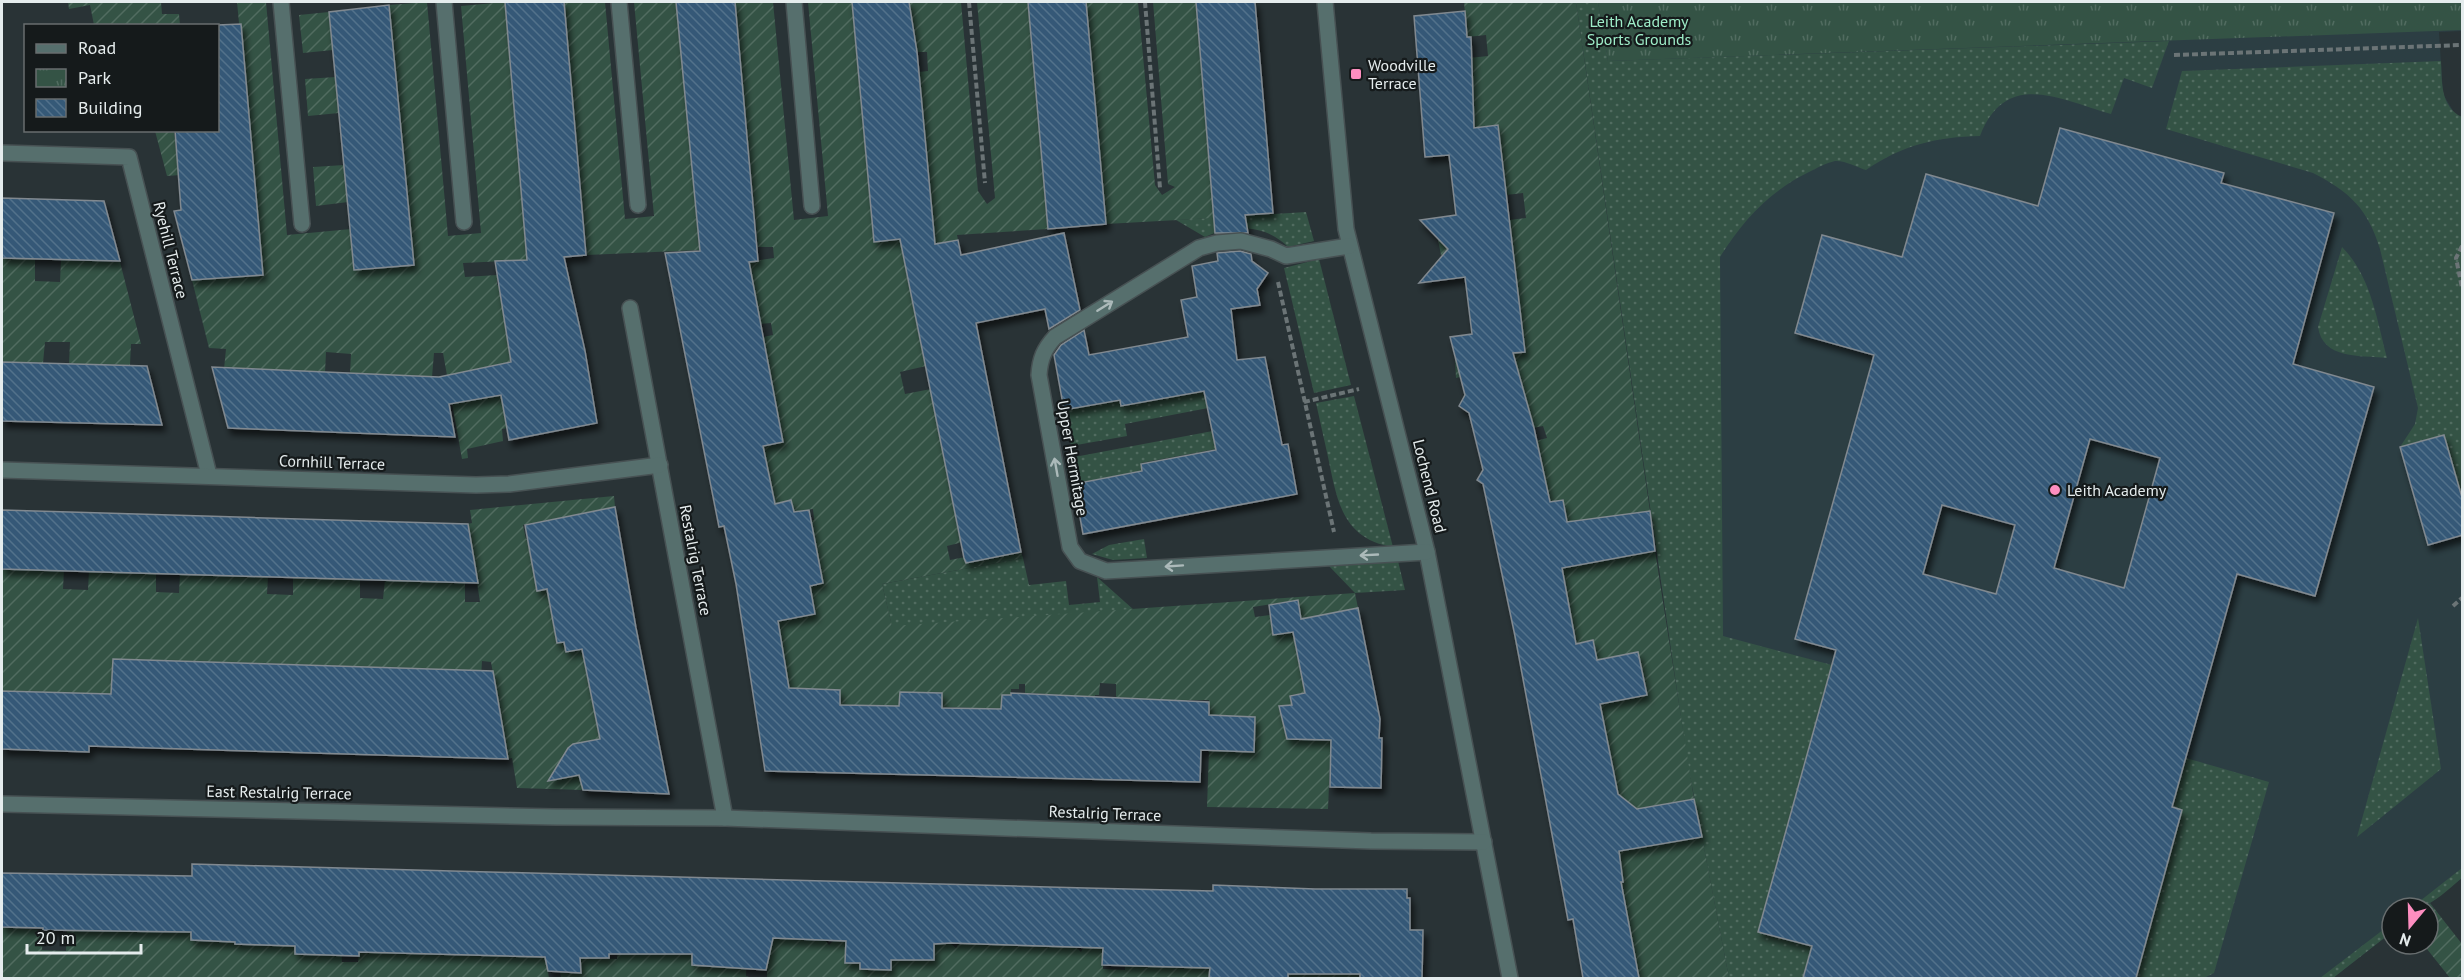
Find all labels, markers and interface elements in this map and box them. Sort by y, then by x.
park label: Leith Academy Sports Grounds [1587,11,1692,49]
legend [24,24,219,132]
text: Road [78,36,116,59]
place label: Woodville Terrace [1368,55,1436,93]
text: Park [78,66,111,89]
marker: Woodville Terrace [1349,67,1363,81]
text: Building [78,96,142,119]
street label: Ryehill Terrace [149,199,193,301]
one-way arrow [1096,300,1112,312]
street label: Upper Hermitage [1053,399,1093,517]
street label: Lochend Road [1409,437,1451,535]
street label: Cornhill Terrace [279,450,385,474]
one-way arrow [1050,458,1061,478]
place label: Leith Academy [2067,480,2167,500]
marker: Leith Academy [2048,483,2062,497]
street label: Restalrig Terrace [675,503,717,617]
one-way arrow [1359,549,1379,560]
one-way arrow [1165,561,1185,572]
street label: East Restalrig Terrace [206,781,352,803]
street label: Restalrig Terrace [1048,801,1162,825]
north arrow [2380,896,2440,956]
scale bar [27,917,141,955]
text: 20 m [36,926,75,949]
text: N [2397,929,2413,951]

